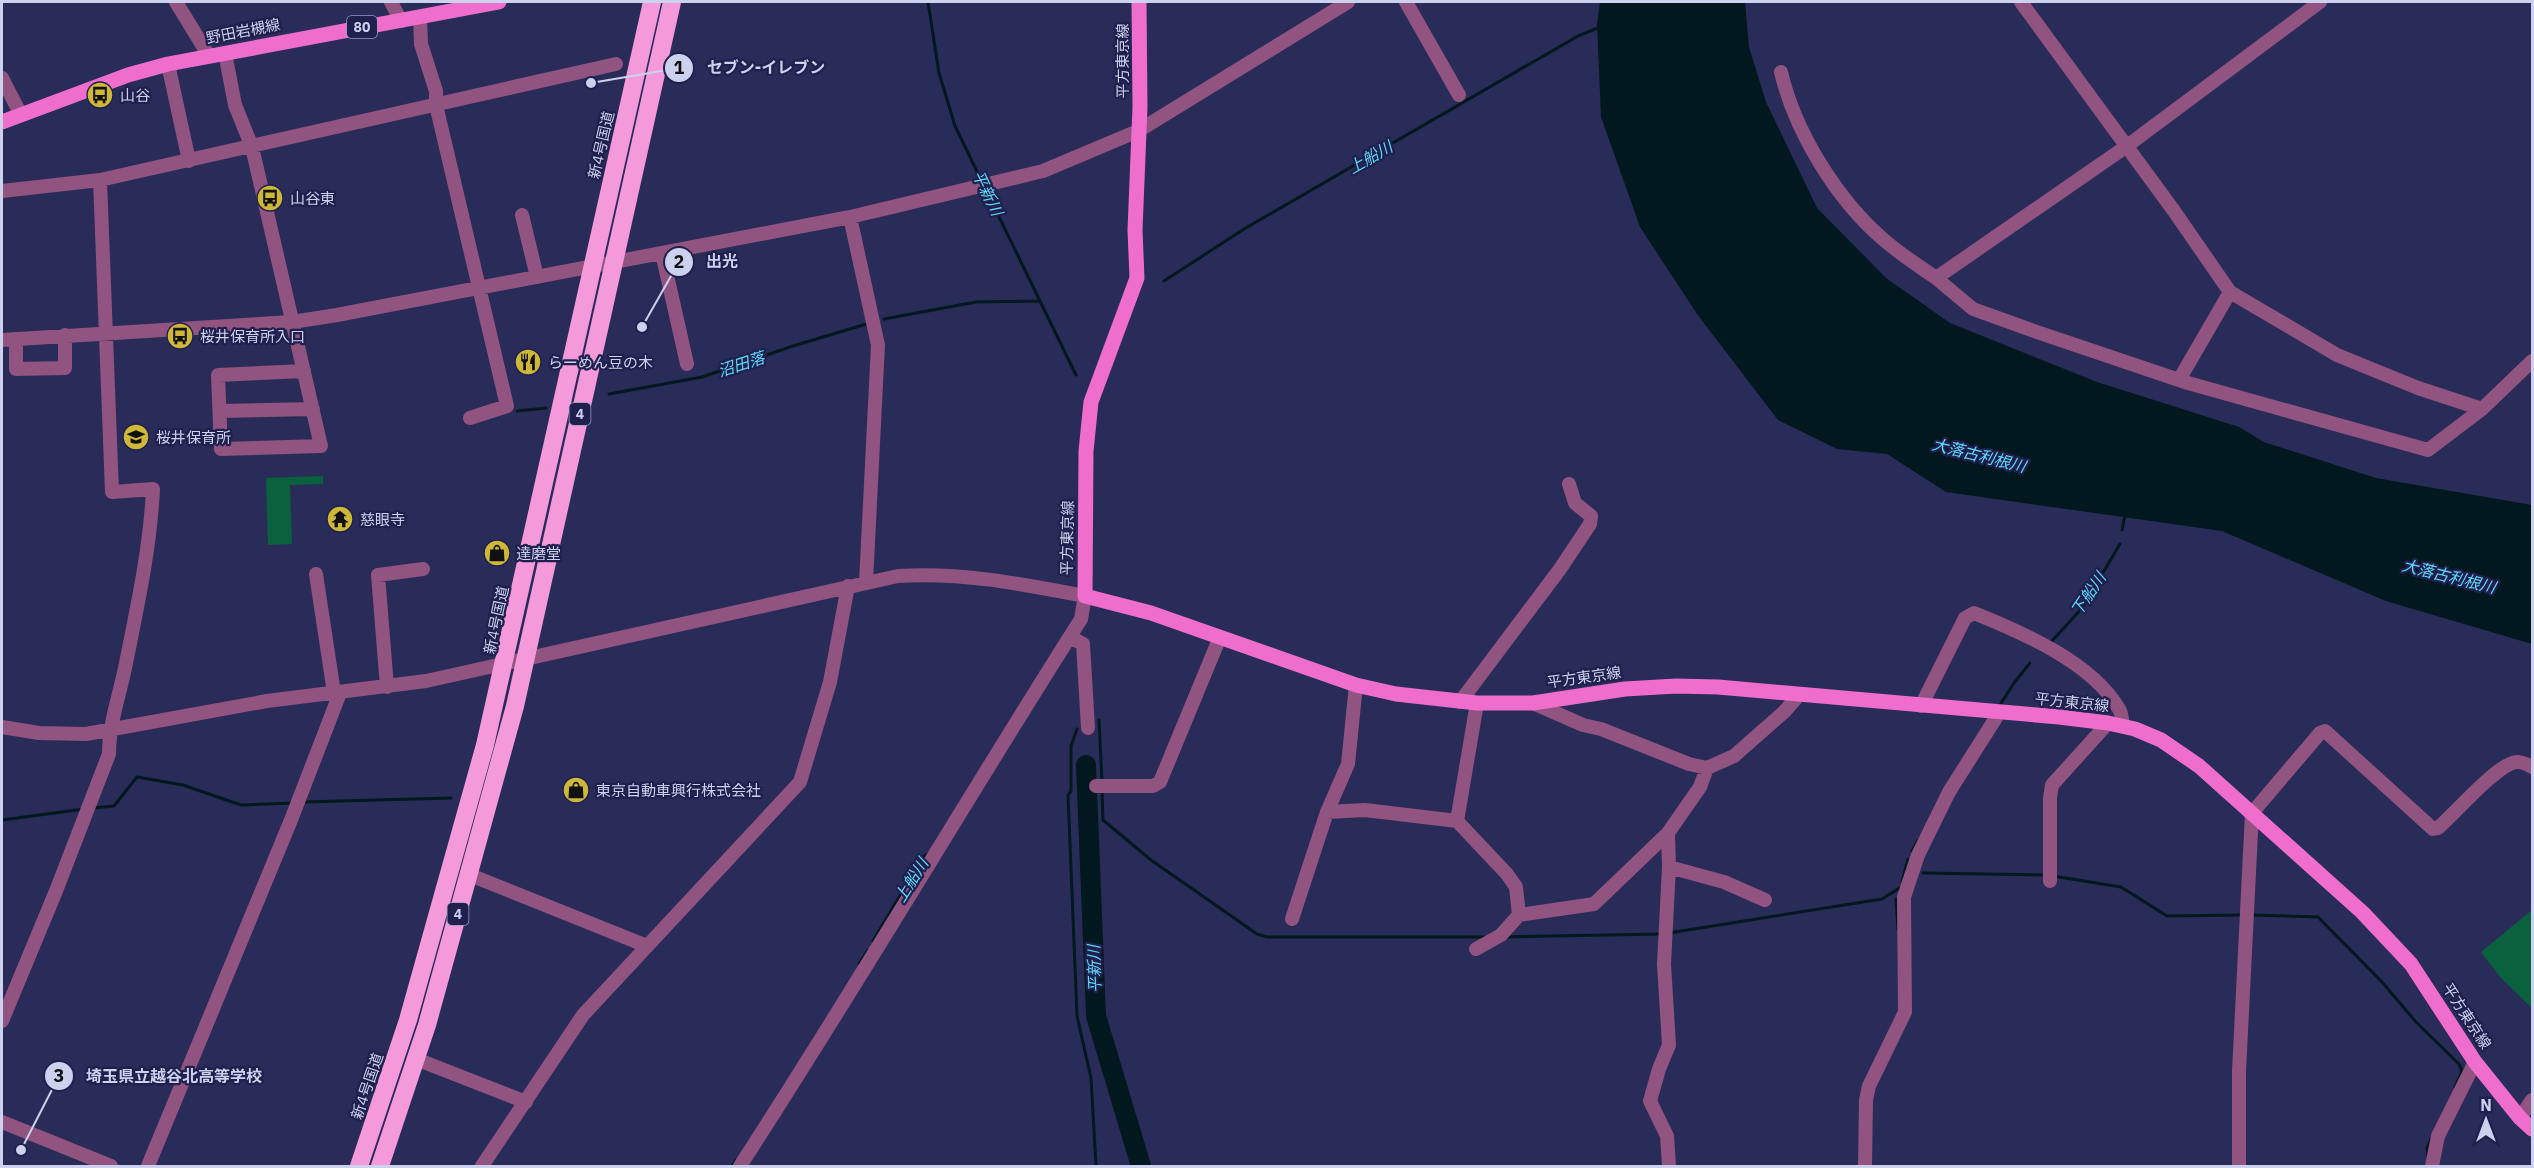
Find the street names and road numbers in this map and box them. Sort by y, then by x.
street label: 野田岩槻線 [204,15,282,47]
road number: 80 [347,16,377,38]
street label: 平方東京線 [1113,23,1132,99]
street label: 新4号国道 [584,109,618,181]
road number: 4 [570,403,590,425]
street label: 平方東京線 [1057,500,1077,576]
street label: 新4号国道 [480,584,512,656]
street label: 平方東京線 [1546,662,1622,692]
street label: 平方東京線 [2034,689,2110,715]
road number: 4 [448,903,468,925]
street label: 平方東京線 [2439,979,2495,1053]
street label: 新4号国道 [347,1050,387,1122]

